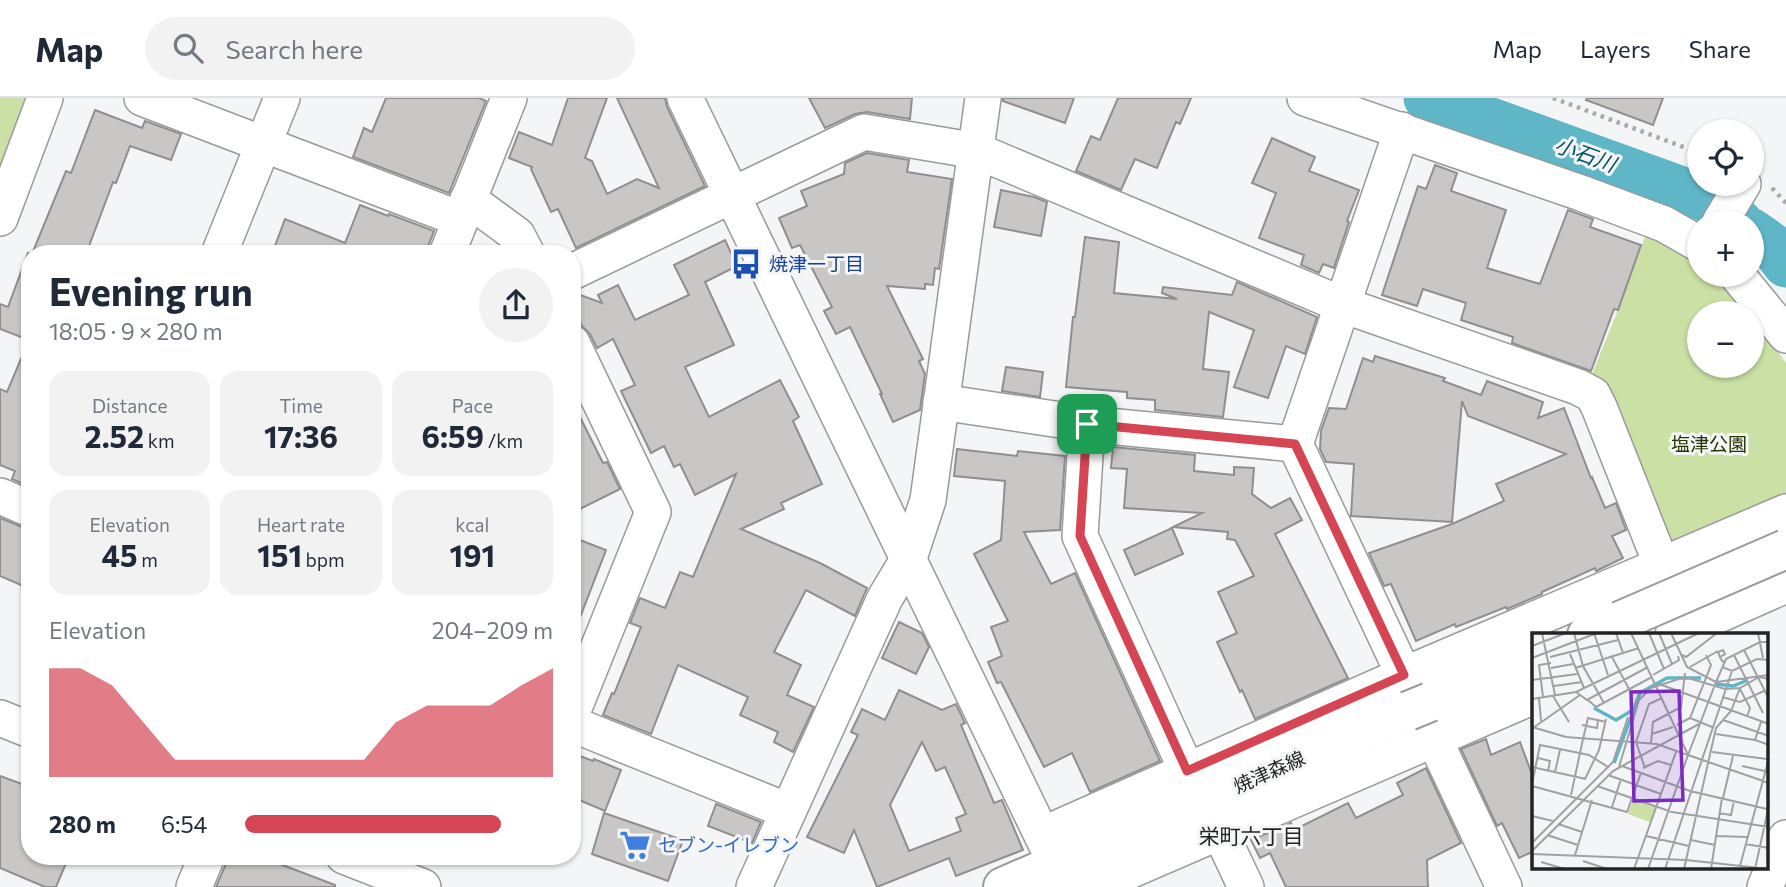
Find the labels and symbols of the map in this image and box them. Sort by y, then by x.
water label: 小石川 [1552,131,1621,177]
bus stop icon: 焼津一丁目 [729,247,763,281]
place label: 焼津一丁目 [769,252,864,275]
pin [1057,394,1117,454]
park label: 塩津公園 [1671,432,1747,455]
inset map [1532,633,1768,870]
street label: 焼津森線 [1229,746,1308,798]
district label: 栄町六丁目 [1199,823,1304,848]
supermarket icon: セブン-イレブン [618,828,652,862]
place label: セブン-イレブン [658,833,799,856]

